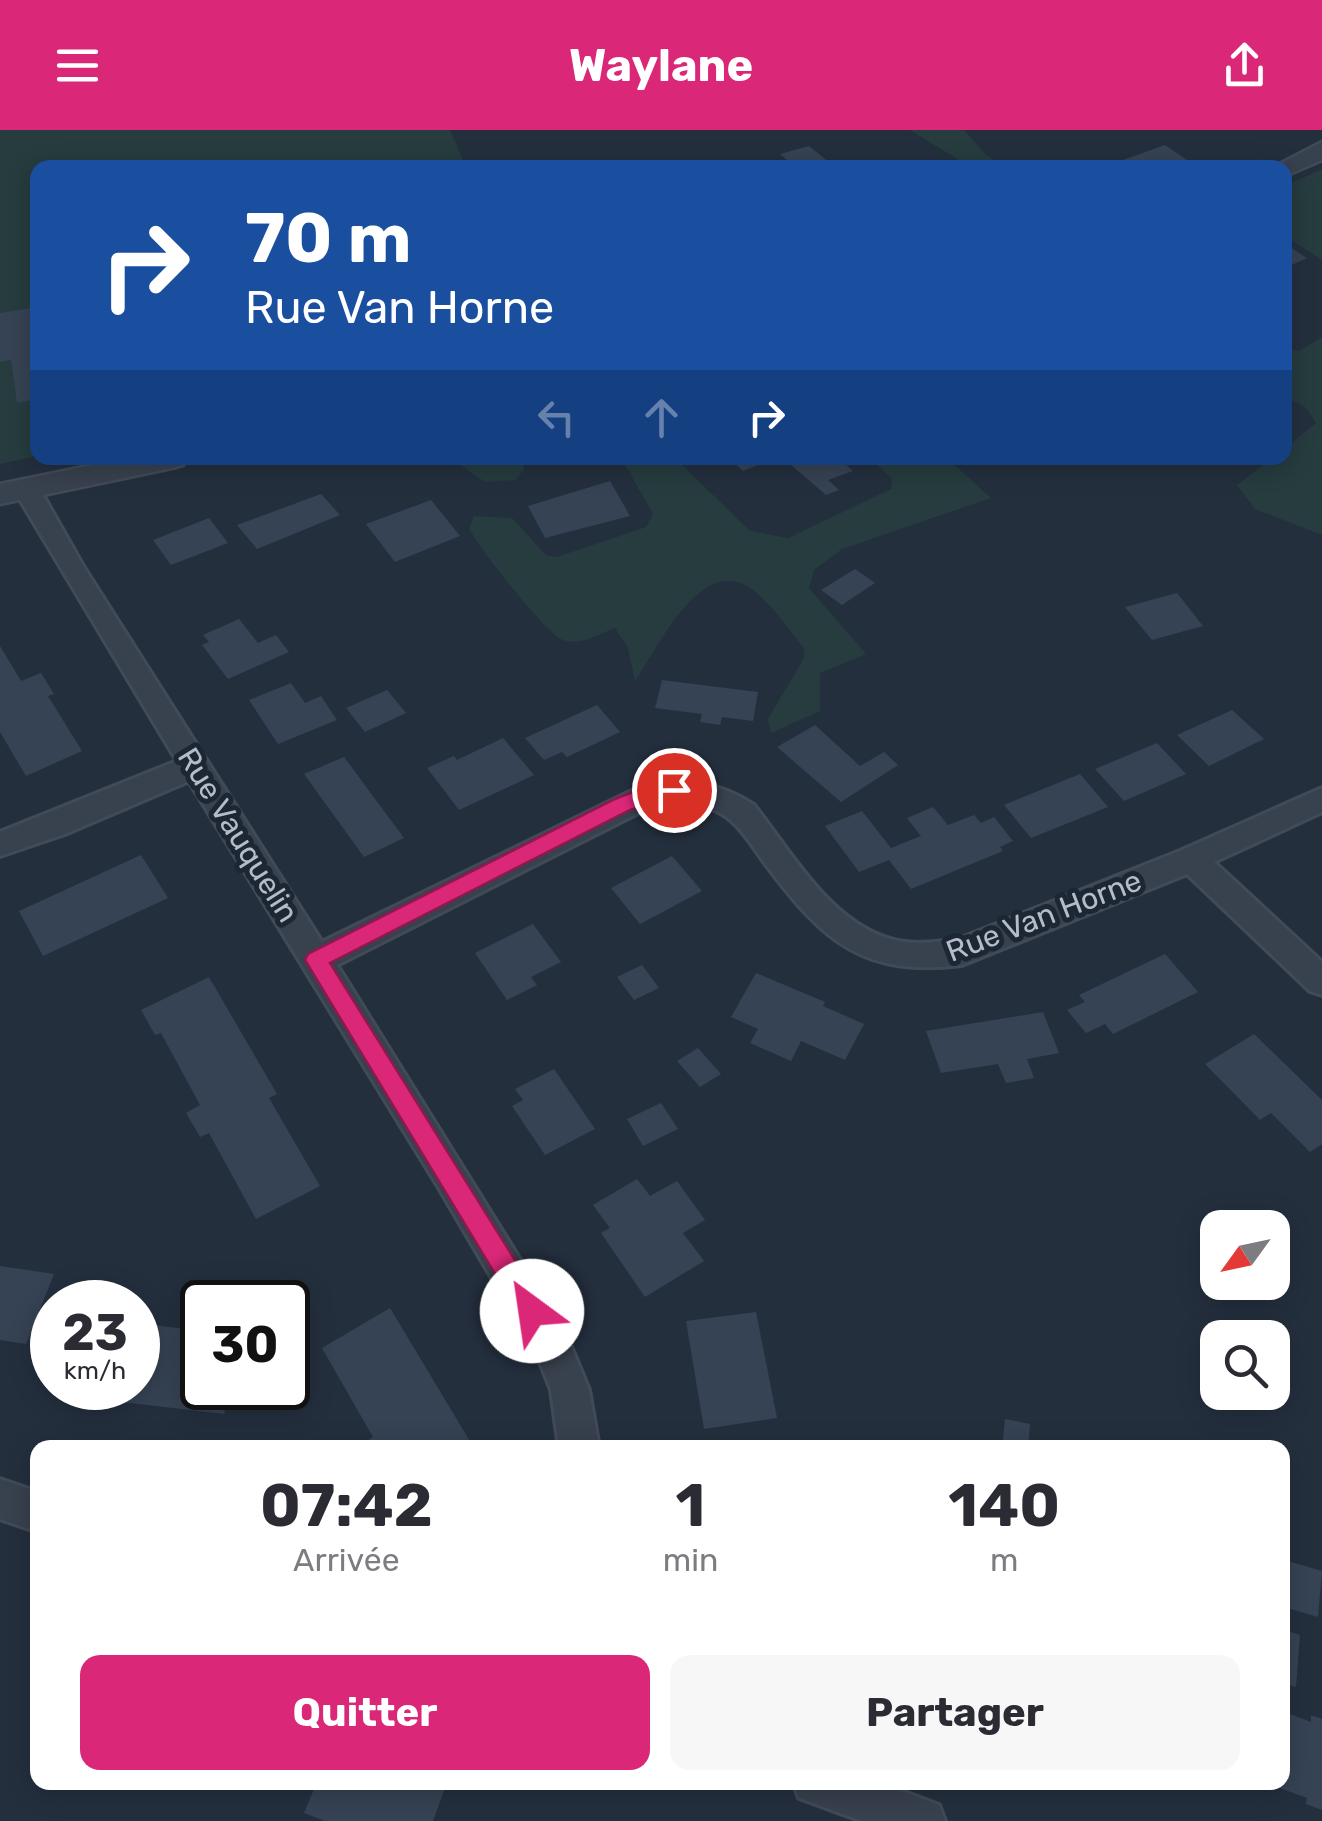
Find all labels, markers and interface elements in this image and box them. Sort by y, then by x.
icon: menu [50,38,105,93]
icon: share [1217,38,1272,93]
text: Waylane [569,39,753,92]
text: 70 m [245,197,412,280]
icon: right [80,200,210,330]
text: Rue Van Horne [245,281,554,334]
icon: left [529,390,584,445]
icon: ahead [634,390,689,445]
icon: right [739,390,794,445]
street label: Rue Vauquelin [170,741,306,929]
pin [632,748,717,833]
icon: arrive [647,763,702,818]
street label: Rue Van Horne [941,862,1147,970]
north arrow [1200,1210,1290,1300]
map controls [1200,1210,1290,1410]
position arrow [480,1259,584,1363]
speed limit sign: 30 [180,1280,310,1410]
text: 23 [62,1303,128,1363]
button: search [1200,1320,1290,1410]
text: km/h [64,1356,126,1385]
text: 07:42 [260,1470,433,1541]
text: 1 [676,1470,705,1541]
text: 140 [948,1470,1060,1541]
text: Arrivée [293,1541,400,1579]
text: min [663,1541,718,1579]
text: m [990,1541,1018,1579]
button: Quitter [80,1655,650,1770]
button: Partager [670,1655,1240,1770]

